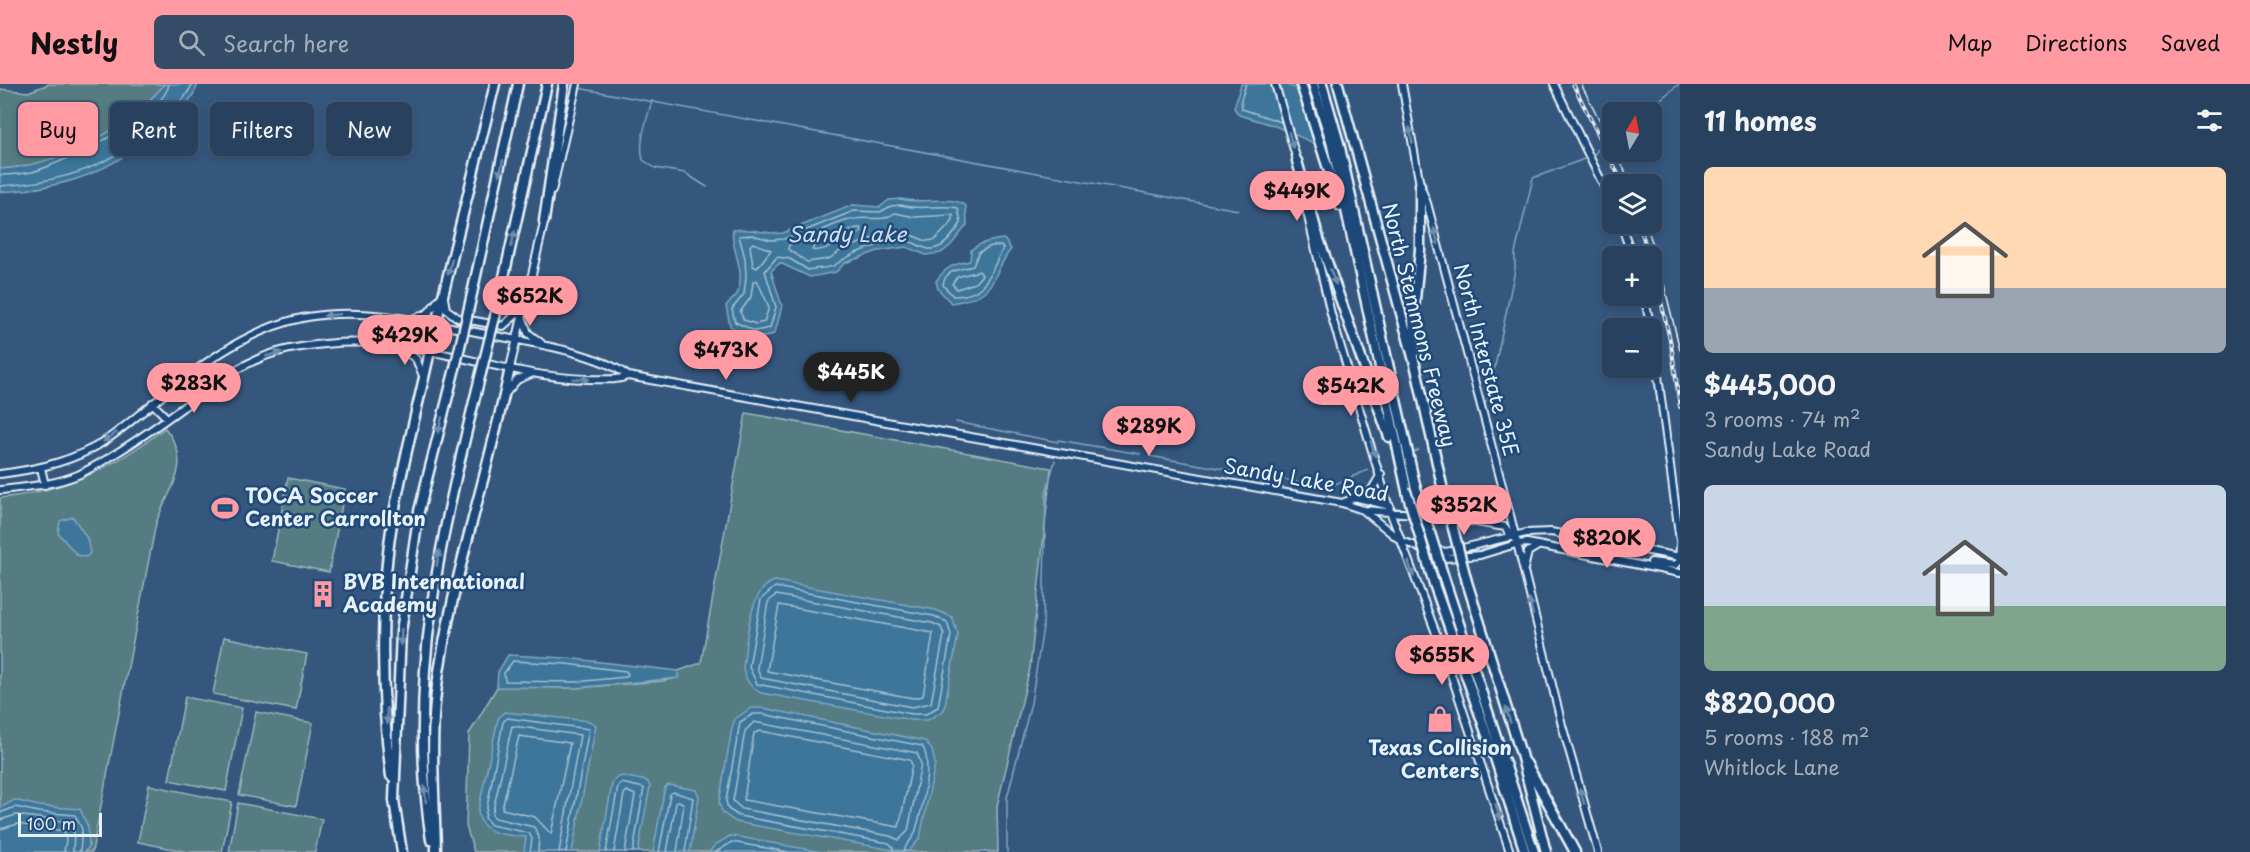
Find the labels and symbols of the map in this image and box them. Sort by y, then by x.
north arrow [1602,102,1662,162]
one-way arrow [1406,125,1415,144]
one-way arrow [1287,131,1296,149]
one-way arrow [495,159,505,177]
pin: $449K [1255,171,1339,222]
street label: North Stemmons Freeway [1375,200,1465,450]
water label: Sandy Lake [788,217,908,249]
one-way arrow [1430,227,1440,245]
one-way arrow [509,230,518,249]
one-way arrow [444,258,454,276]
street label: North Interstate 35E [1447,260,1527,460]
one-way arrow [1329,268,1338,286]
pin: $652K [488,276,572,327]
one-way arrow [322,310,341,320]
pin: $429K [363,315,447,366]
pin: $473K [684,330,768,381]
one-way arrow [265,349,283,358]
pin: $445K [809,352,893,403]
pin: $283K [152,363,236,414]
pin: $542K [1309,366,1393,417]
one-way arrow [572,374,591,383]
pin: $289K [1107,406,1191,457]
one-way arrow [435,416,445,434]
one-way arrow [101,431,118,442]
one-way arrow [1369,440,1378,458]
street label: Sandy Lake Road [1221,450,1391,508]
place label: TOCA Soccer Center Carrollton [245,480,426,533]
pin: $352K [1422,485,1506,536]
sports icon: TOCA Soccer Center Carrollton [210,493,240,523]
pin: $820K [1565,518,1649,569]
one-way arrow [434,549,443,568]
one-way arrow [1406,560,1416,578]
place label: BVB International Academy [342,566,525,619]
building icon: BVB International Academy [308,579,338,609]
one-way arrow [1526,598,1536,617]
one-way arrow [396,628,405,647]
pin: $655K [1400,635,1484,686]
shop icon: Texas Collision Centers [1425,704,1455,734]
one-way arrow [382,706,391,725]
one-way arrow [1503,706,1512,724]
place label: Texas Collision Centers [1368,732,1512,785]
one-way arrow [420,784,430,803]
one-way arrow [1577,787,1586,805]
one-way arrow [1494,803,1503,821]
scale bar [18,810,102,838]

